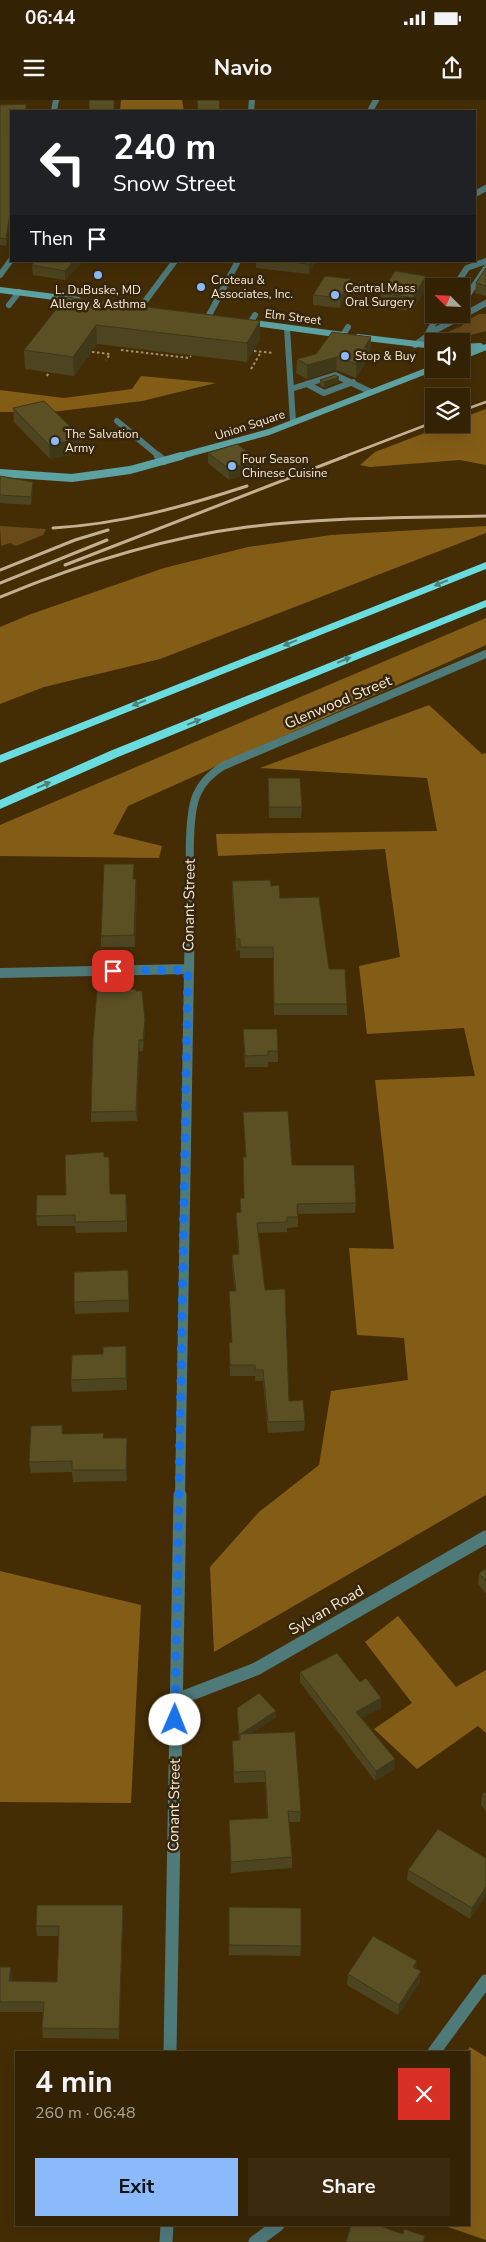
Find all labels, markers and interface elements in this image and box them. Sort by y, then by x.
text: 06:44 [25,5,75,31]
text: Navio [214,53,272,83]
icon: menu [20,54,48,82]
icon: share [438,54,466,82]
text: 240 m [113,124,216,171]
icon: left [30,130,95,195]
text: Snow Street [113,169,235,199]
icon: arrive [83,225,111,253]
text: Then [30,226,73,252]
marker: L. DuBuske, MD Allergy & Asthma [92,269,104,281]
place label: Croteau & Associates, Inc. [211,272,293,302]
north arrow [425,278,470,322]
map controls [425,278,470,433]
place label: Central Mass Oral Surgery [345,280,416,310]
marker: Croteau & Associates, Inc. [195,281,207,293]
place label: L. DuBuske, MD Allergy & Asthma [50,282,146,312]
marker: Central Mass Oral Surgery [329,289,341,301]
street label: Elm Street [264,306,323,328]
button: sound [425,333,470,378]
place label: Stop & Buy [355,348,416,364]
marker: Stop & Buy [339,350,351,362]
button: layers [425,388,470,433]
street label: Union Square [213,406,287,444]
place label: The Salvation Army [65,426,139,456]
marker: The Salvation Army [49,435,61,447]
place label: Four Season Chinese Cuisine [242,451,327,481]
marker: Four Season Chinese Cuisine [226,460,238,472]
one-way arrow [433,579,448,587]
one-way arrow [282,639,297,647]
one-way arrow [337,656,352,664]
street label: Glenwood Street [281,670,395,734]
one-way arrow [132,700,146,708]
one-way arrow [187,717,201,725]
one-way arrow [37,780,51,788]
street label: Conant Street [178,858,200,952]
pin [92,950,134,992]
icon: arrive [99,957,127,985]
street label: Sylvan Road [285,1580,367,1640]
position arrow [148,1693,200,1745]
street label: Conant Street [163,1758,185,1852]
text: 4 min [35,2062,113,2103]
button: close [398,2068,450,2120]
text: 260 m · 06:48 [35,2102,136,2124]
button: Exit [35,2158,238,2216]
button: Share [248,2158,450,2216]

